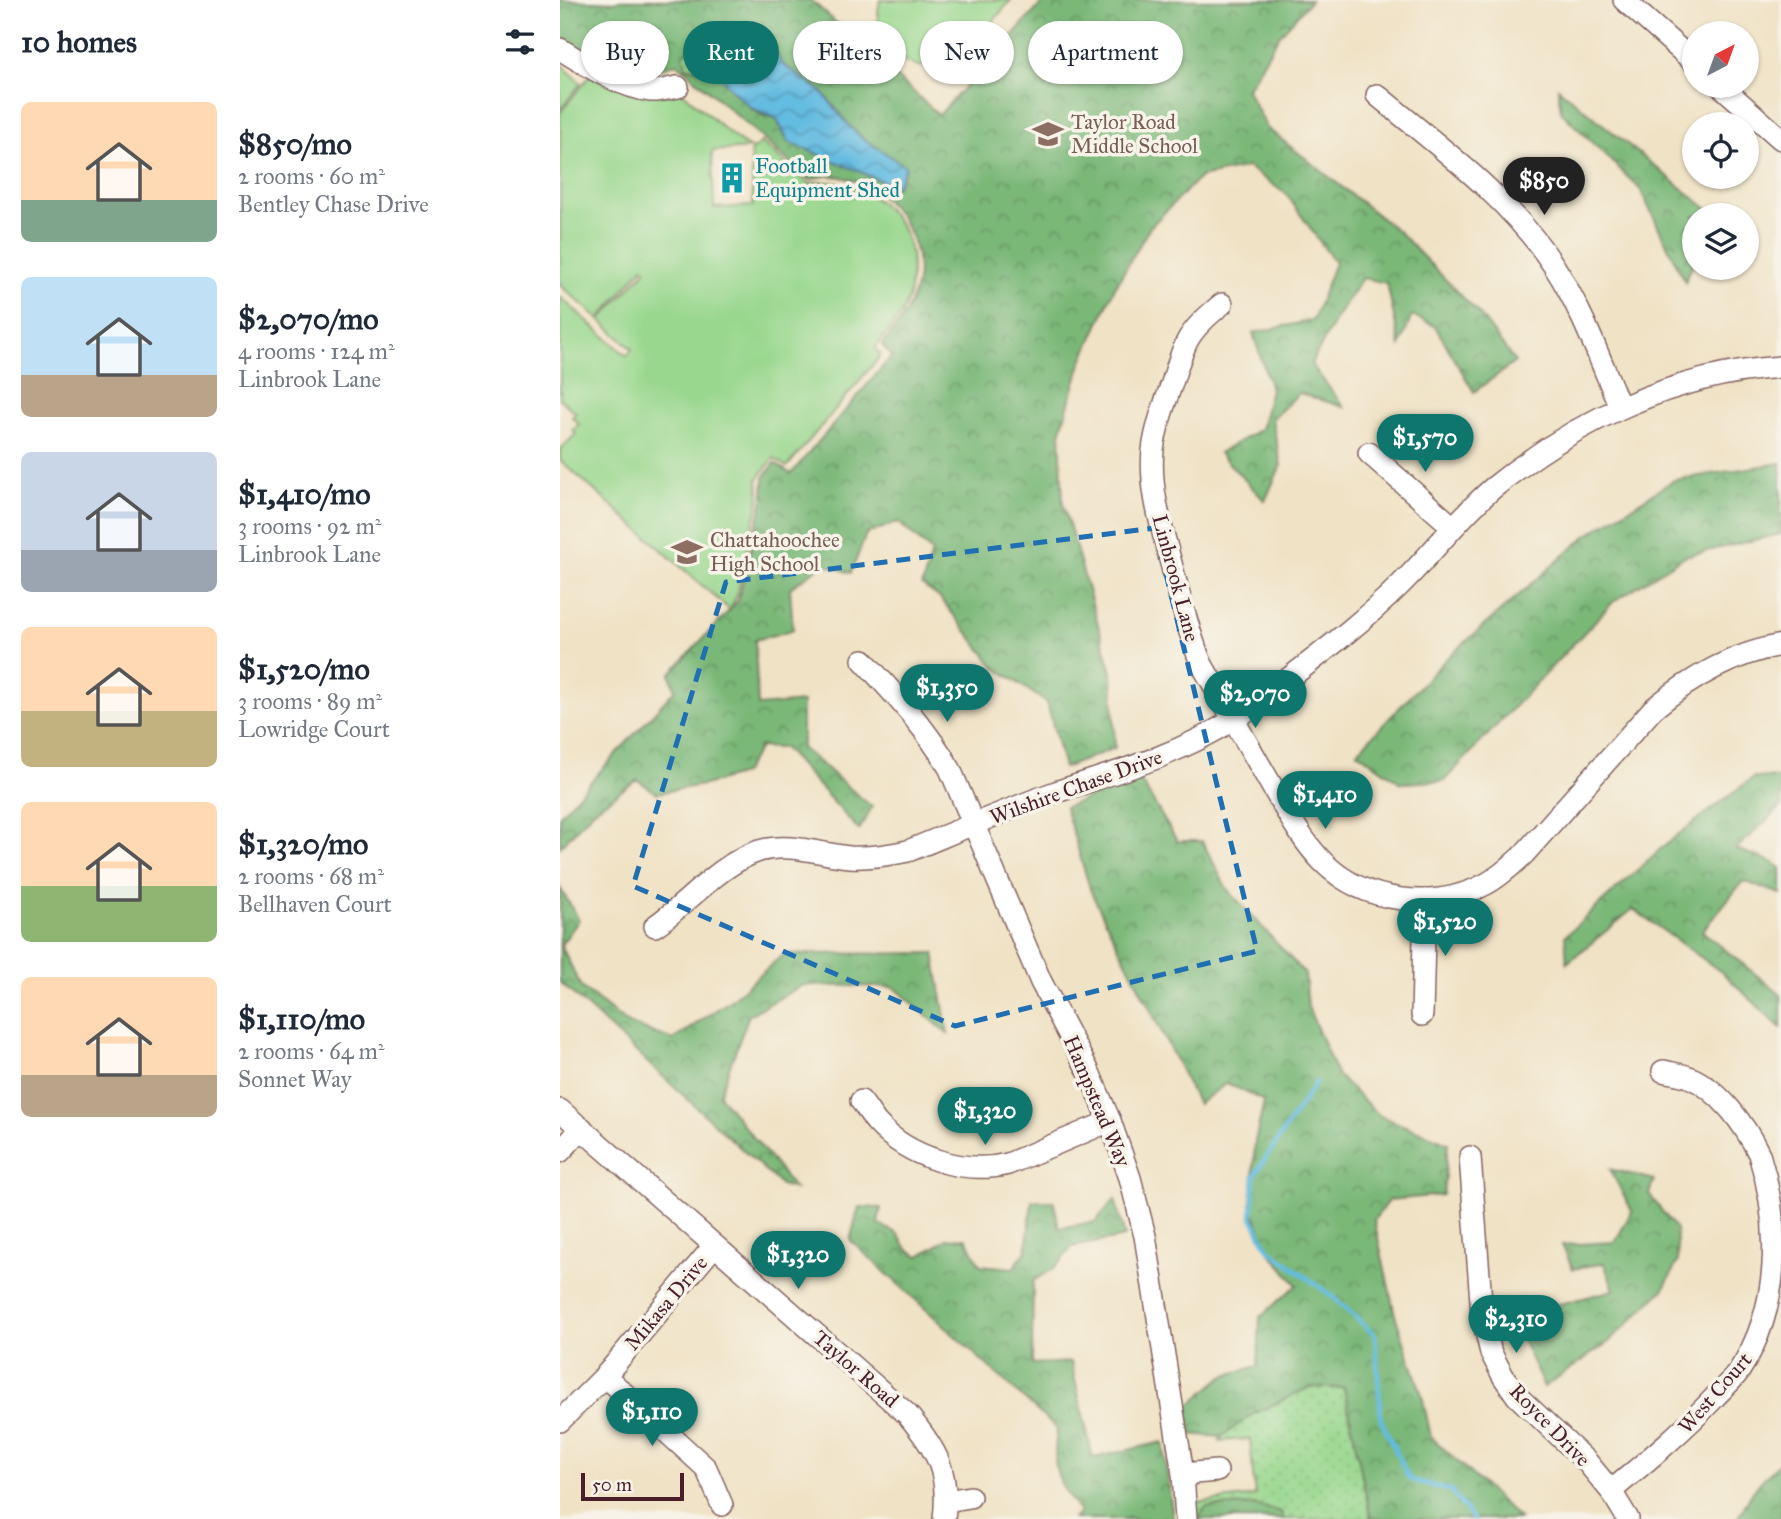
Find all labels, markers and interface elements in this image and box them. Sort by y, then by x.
chip: Buy [581,21,669,84]
chip: Rent [683,21,779,84]
chip: Filters [793,21,906,84]
chip: New [920,21,1014,84]
chip: Apartment [1028,21,1183,84]
north arrow [1682,21,1759,98]
map controls [1682,21,1759,280]
icon: filters [501,23,539,61]
text: 10 homes [21,24,137,60]
place label: Taylor Road Middle School [1071,109,1198,159]
button: locate [1682,112,1759,189]
school or university icon: Taylor Road Middle School [1031,117,1065,151]
text: $850/mo [238,126,352,162]
icon: home [77,130,161,214]
place label: Football Equipment Shed [755,153,900,203]
pin: $850 [1503,158,1585,217]
building icon: Football Equipment Shed [715,161,749,195]
text: 2 rooms · 60 m² [238,162,385,190]
text: $850 [1519,166,1569,194]
text: Bentley Chase Drive [238,190,429,218]
button: layers [1682,203,1759,280]
text: $2,070/mo [238,301,379,337]
icon: home [77,305,161,389]
text: 4 rooms · 124 m² [238,337,395,365]
text: Linbrook Lane [238,365,381,393]
pin: $1,570 [1368,414,1482,474]
text: $1,570 [1393,423,1457,451]
text: $1,410/mo [238,476,371,512]
icon: home [77,480,161,564]
text: 3 rooms · 92 m² [238,512,381,540]
street label: Linbrook Lane [1147,512,1206,645]
place label: Chattahoochee High School [710,527,840,577]
school or university icon: Chattahoochee High School [670,535,704,569]
text: Linbrook Lane [238,540,381,568]
text: $1,520/mo [238,651,370,687]
icon: home [77,655,161,739]
pin: $1,350 [890,664,1004,724]
pin: $2,070 [1198,670,1312,730]
text: $1,350 [916,673,978,701]
text: $2,070 [1220,679,1290,707]
text: 3 rooms · 89 m² [238,687,382,715]
text: Lowridge Court [238,715,390,743]
street label: Wilshire Chase Drive [986,744,1166,830]
pin: $1,410 [1268,772,1382,831]
text: $1,410 [1293,780,1357,808]
text: $1,320/mo [238,826,368,862]
icon: home [77,830,161,914]
text: 2 rooms · 68 m² [238,862,384,890]
text: Bellhaven Court [238,890,392,918]
pin: $1,520 [1388,898,1502,958]
text: $1,520 [1413,907,1477,935]
text: $1,110/mo [238,1001,365,1037]
icon: home [77,1005,161,1089]
street label: Hampstead Way [1058,1031,1137,1172]
text: 2 rooms · 64 m² [238,1037,384,1065]
text: Sonnet Way [238,1065,352,1093]
pin: $1,320 [928,1088,1042,1147]
text: $1,320 [954,1096,1016,1124]
pin: $1,320 [741,1232,855,1291]
text: $1,320 [767,1240,829,1268]
street label: Mikasa Drive [619,1250,713,1356]
pin: $2,310 [1459,1296,1573,1355]
text: $2,310 [1484,1304,1548,1332]
street label: Taylor Road [808,1325,904,1414]
street label: West Court [1673,1347,1758,1439]
street label: Royce Drive [1504,1378,1596,1472]
pin: $1,110 [595,1388,709,1448]
text: $1,110 [622,1397,682,1425]
scale bar [581,1470,684,1502]
text: 50 m [592,1473,632,1496]

